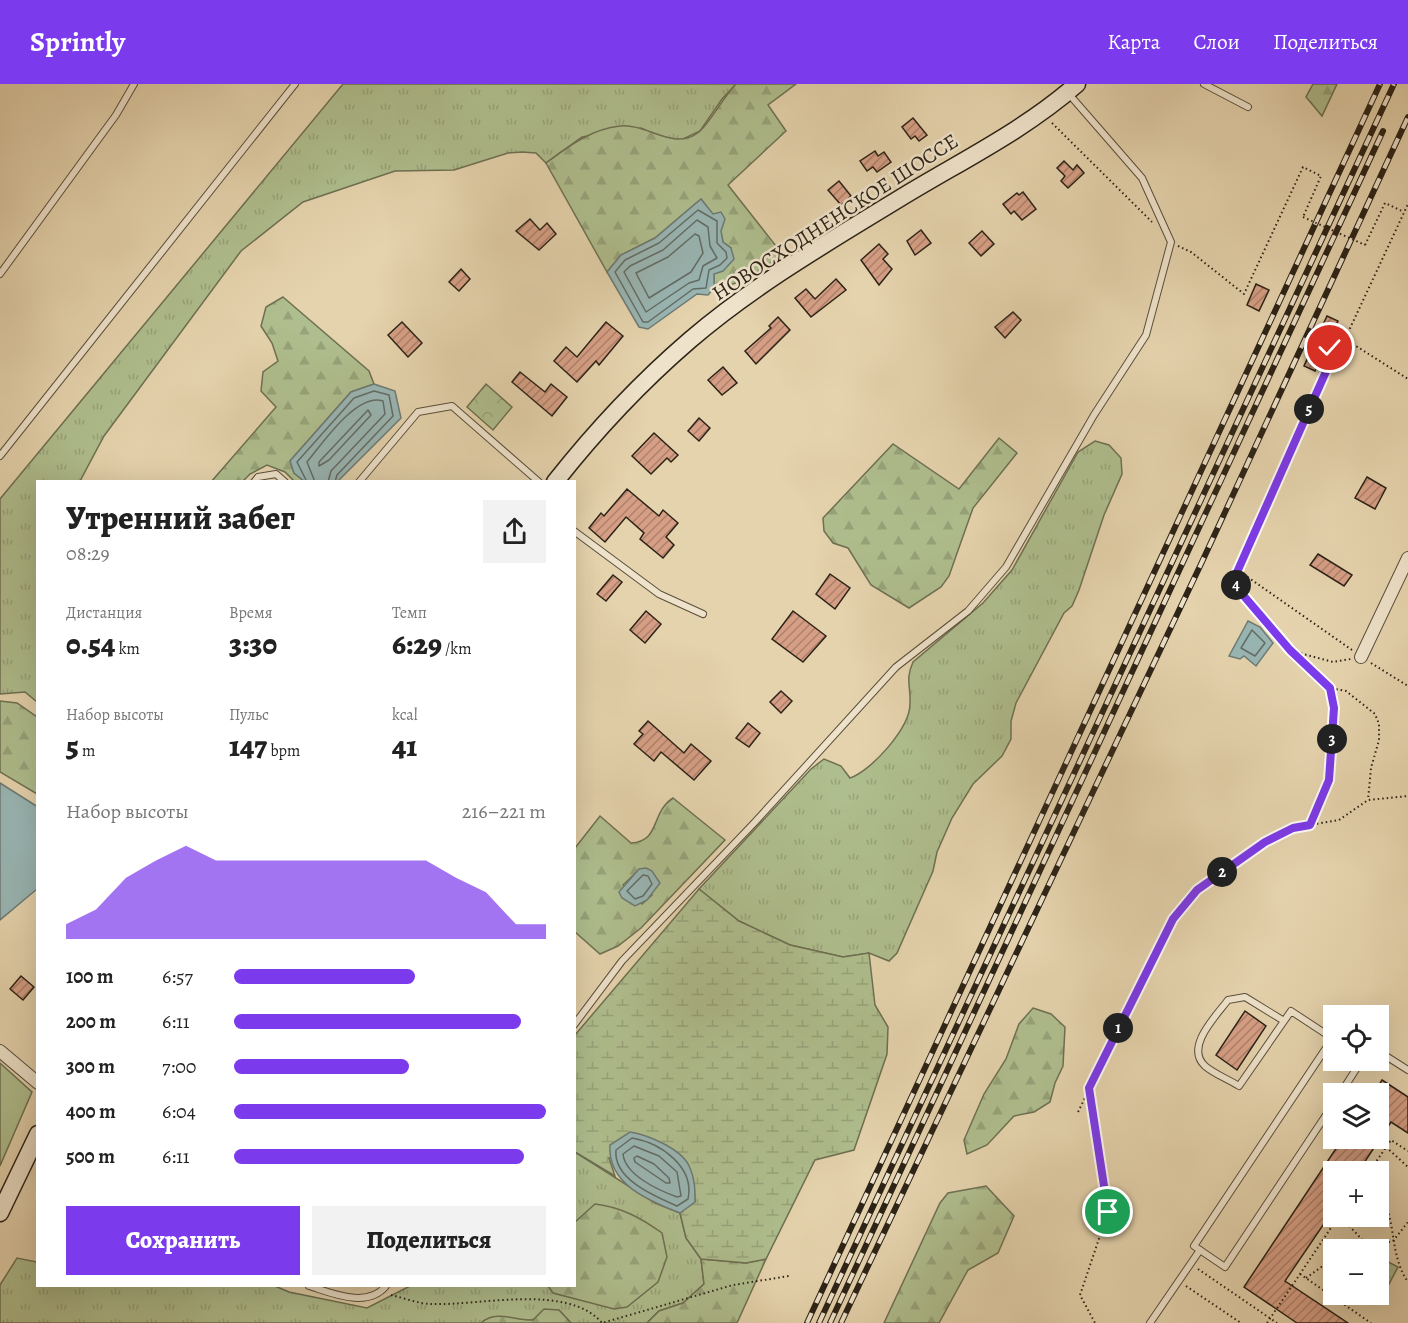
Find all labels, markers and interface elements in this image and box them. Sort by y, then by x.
text: Sprintly [30,23,125,61]
text: Карта [1107,28,1160,56]
text: Слои [1193,28,1240,56]
text: Поделиться [1273,28,1378,56]
street label: НОВОСХОДНЕНСКОЕ ШОССЕ [707,127,963,307]
pin [1304,322,1355,373]
icon: check [1313,331,1346,364]
pin: 5 [1294,394,1324,424]
text: 5 [1306,398,1312,420]
text: Утренний забег [66,495,295,540]
button: share [483,500,546,563]
text: 08:29 [66,540,110,567]
pin: 4 [1221,570,1251,600]
text: 4 [1232,574,1240,596]
text: Дистанция [66,602,142,624]
text: Время [229,602,273,624]
text: Темп [392,602,427,624]
text: 0.54 [66,624,115,664]
text: 3:30 [229,624,277,664]
text: 6:29 [392,624,442,664]
text: km [115,638,140,660]
text: /km [442,638,472,660]
text: Набор высоты [66,704,164,726]
text: Пульс [229,704,269,726]
text: kcal [392,704,418,726]
pin: 3 [1317,724,1347,754]
text: 5 [66,726,79,766]
text: 147 [229,726,267,766]
text: 41 [392,726,417,766]
text: 3 [1329,728,1335,750]
text: m [79,740,95,762]
text: bpm [267,740,300,762]
text: Набор высоты [66,798,189,825]
text: 216–221 m [462,798,546,825]
pin: 2 [1207,857,1237,887]
text: 2 [1218,861,1226,883]
text: 100 m [66,963,114,990]
text: 6:57 [162,963,193,990]
map controls [1323,1005,1389,1305]
button: locate [1323,1005,1389,1071]
text: 200 m [66,1008,116,1035]
text: 6:11 [162,1008,190,1035]
pin: 1 [1103,1013,1133,1043]
text: 1 [1115,1017,1121,1039]
text: 300 m [66,1053,115,1080]
text: 7:00 [162,1053,196,1080]
button: layers [1323,1083,1389,1149]
text: 400 m [66,1098,116,1125]
text: 6:04 [162,1098,196,1125]
text: 500 m [66,1143,115,1170]
text: 6:11 [162,1143,190,1170]
button: + [1323,1161,1389,1227]
pin [1082,1186,1133,1237]
icon: arrive [1091,1195,1124,1228]
button: Сохранить [66,1206,300,1275]
button: Поделиться [312,1206,546,1275]
button: − [1323,1239,1389,1305]

